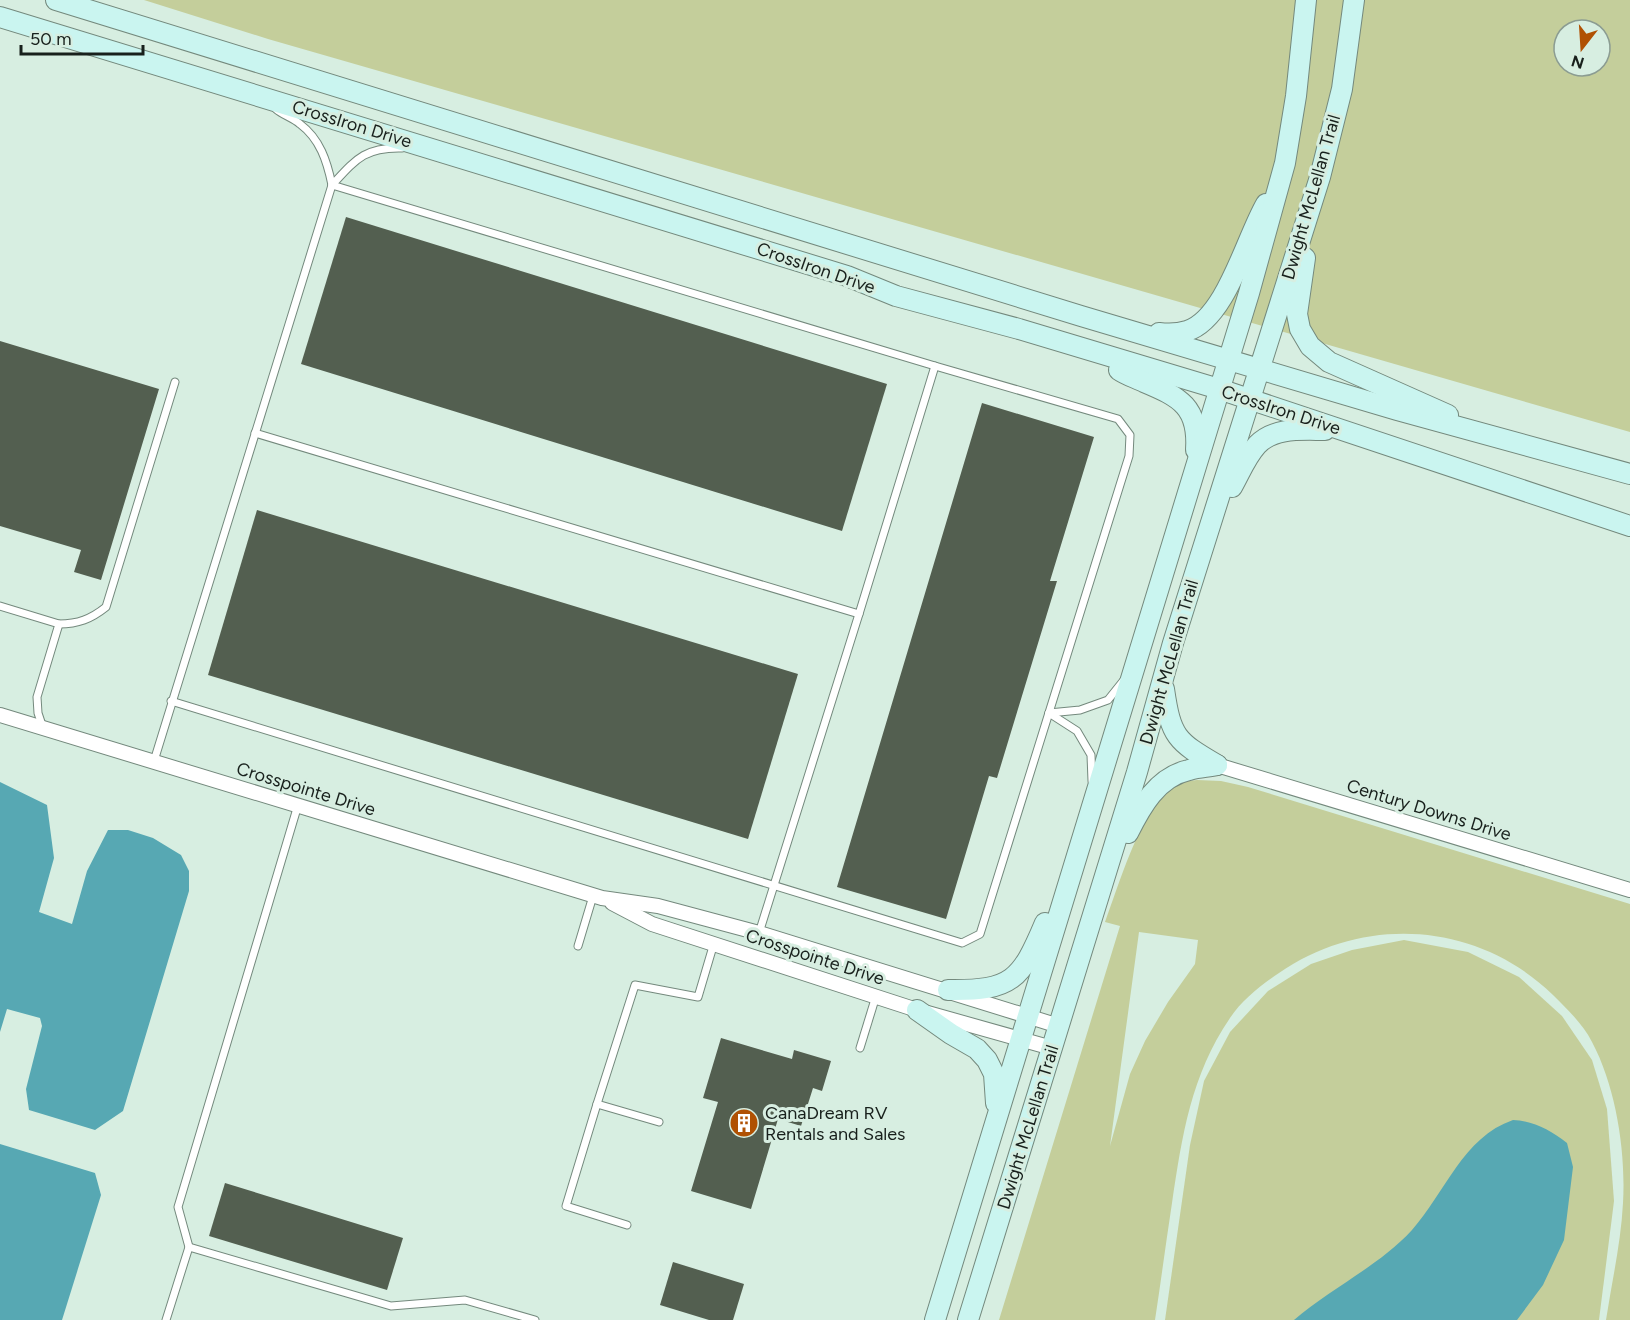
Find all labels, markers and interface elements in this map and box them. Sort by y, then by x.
scale bar [21,18,142,56]
north arrow [1552,18,1612,78]
text: 50 m [30,28,72,50]
text: N [1569,51,1586,73]
street label: CrossIron Drive [290,95,415,153]
street label: Dwight McLellan Trail [1277,112,1345,282]
street label: CrossIron Drive [754,237,878,299]
street label: CrossIron Drive [1219,380,1343,440]
street label: Dwight McLellan Trail [1135,577,1203,747]
street label: Crosspointe Drive [234,757,378,821]
street label: Century Downs Drive [1344,774,1514,846]
street label: Crosspointe Drive [743,924,887,990]
street label: Dwight McLellan Trail [993,1042,1063,1212]
place label: CanaDream RV Rentals and Sales [765,1102,906,1145]
building icon: CanaDream RV Rentals and Sales [728,1107,760,1139]

